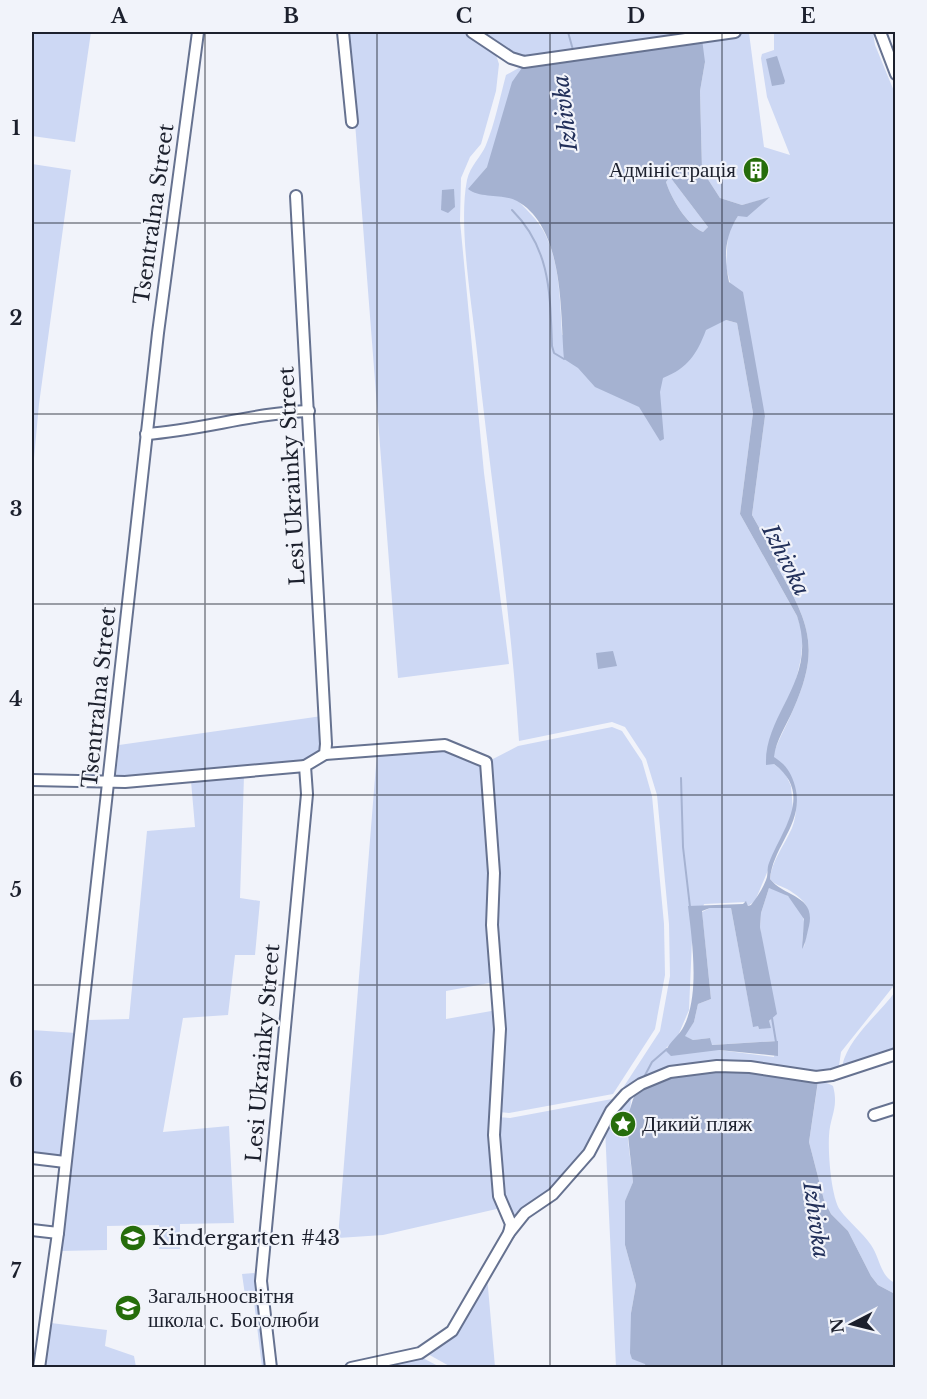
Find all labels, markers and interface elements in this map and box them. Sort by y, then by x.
text: A [110,4,128,28]
text: B [283,4,299,28]
text: C [456,4,472,28]
text: D [627,4,645,28]
text: E [800,4,816,28]
water label: Izhivka [547,73,583,154]
text: 1 [12,116,21,140]
street label: Tsentralna Street [128,122,180,306]
building icon: Адміністрація [741,155,771,185]
place label: Адміністрація [609,157,736,183]
text: 2 [9,306,23,330]
street label: Lesi Ukrainky Street [273,366,311,586]
text: 3 [10,497,22,521]
water label: Izhivka [756,519,815,600]
street label: Tsentralna Street [77,605,121,789]
text: 4 [9,687,23,711]
text: 5 [10,878,22,902]
street label: Lesi Ukrainky Street [240,943,286,1163]
text: 6 [9,1068,23,1092]
place icon: Дикий пляж [608,1109,638,1139]
place label: Дикий пляж [642,1111,753,1137]
water label: Izhivka [797,1179,835,1260]
school or university icon: Kindergarten #43 [118,1223,148,1253]
place label: Kindergarten #43 [152,1225,340,1251]
text: 7 [11,1259,22,1283]
place label: Загальноосвітня школа с. Боголюби [148,1283,319,1333]
school or university icon: Загальноосвітня школа с. Боголюби [113,1293,143,1323]
north arrow [822,1294,882,1354]
text: N [826,1317,848,1335]

